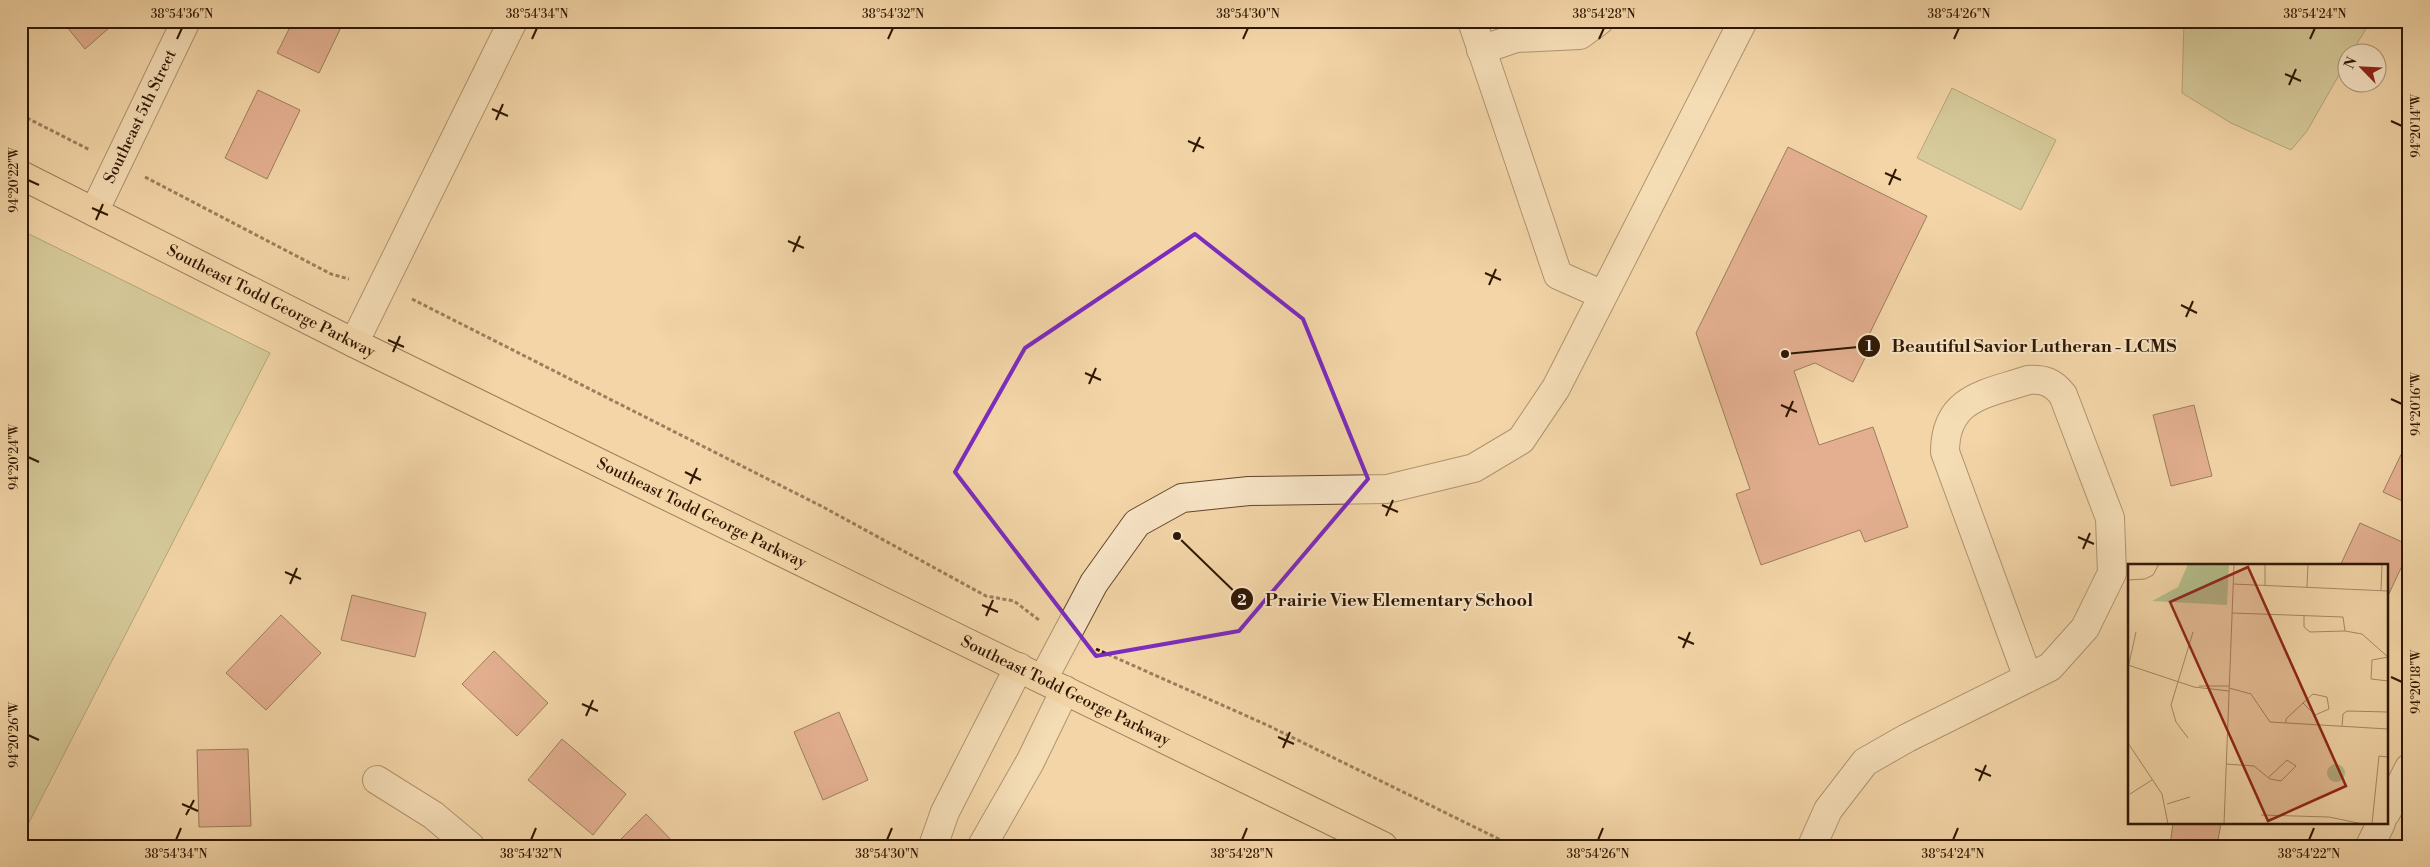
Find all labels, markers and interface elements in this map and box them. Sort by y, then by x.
text: 38°54'36"N [151,7,213,22]
text: 38°54'34"N [506,7,568,22]
text: 38°54'32"N [862,7,924,22]
text: 38°54'30"N [1216,7,1280,22]
text: 38°54'28"N [1573,7,1636,22]
text: 38°54'26"N [1928,7,1990,22]
text: 38°54'24"N [2284,7,2346,22]
north arrow [2338,42,2388,92]
street label: Southeast 5th Street [99,46,181,187]
text: N [2341,54,2362,72]
text: 94°20'14"W [2409,93,2424,158]
text: 94°20'22"W [7,146,22,213]
street label: Southeast Todd George Parkway [163,240,379,362]
callout: Beautiful Savior Lutheran - LCMS [1857,329,2187,362]
text: Beautiful Savior Lutheran - LCMS [1891,335,2177,358]
text: 1 [1865,337,1873,356]
text: 94°20'16"W [2409,371,2424,436]
text: 94°20'24"W [7,423,22,490]
street label: Southeast Todd George Parkway [594,453,810,573]
inset map [2128,564,2388,824]
callout: Prairie View Elementary School [1229,583,1543,616]
text: Prairie View Elementary School [1265,589,1533,612]
text: 2 [1237,591,1247,610]
street label: Southeast Todd George Parkway [958,631,1174,751]
text: 94°20'18"W [2409,649,2424,714]
text: 94°20'26"W [7,701,22,768]
text: 38°54'34"N [145,847,207,862]
text: 38°54'32"N [500,847,562,862]
text: 38°54'30"N [855,847,919,862]
text: 38°54'28"N [1211,847,1274,862]
text: 38°54'26"N [1567,847,1629,862]
text: 38°54'24"N [1922,847,1984,862]
text: 38°54'22"N [2278,847,2340,862]

